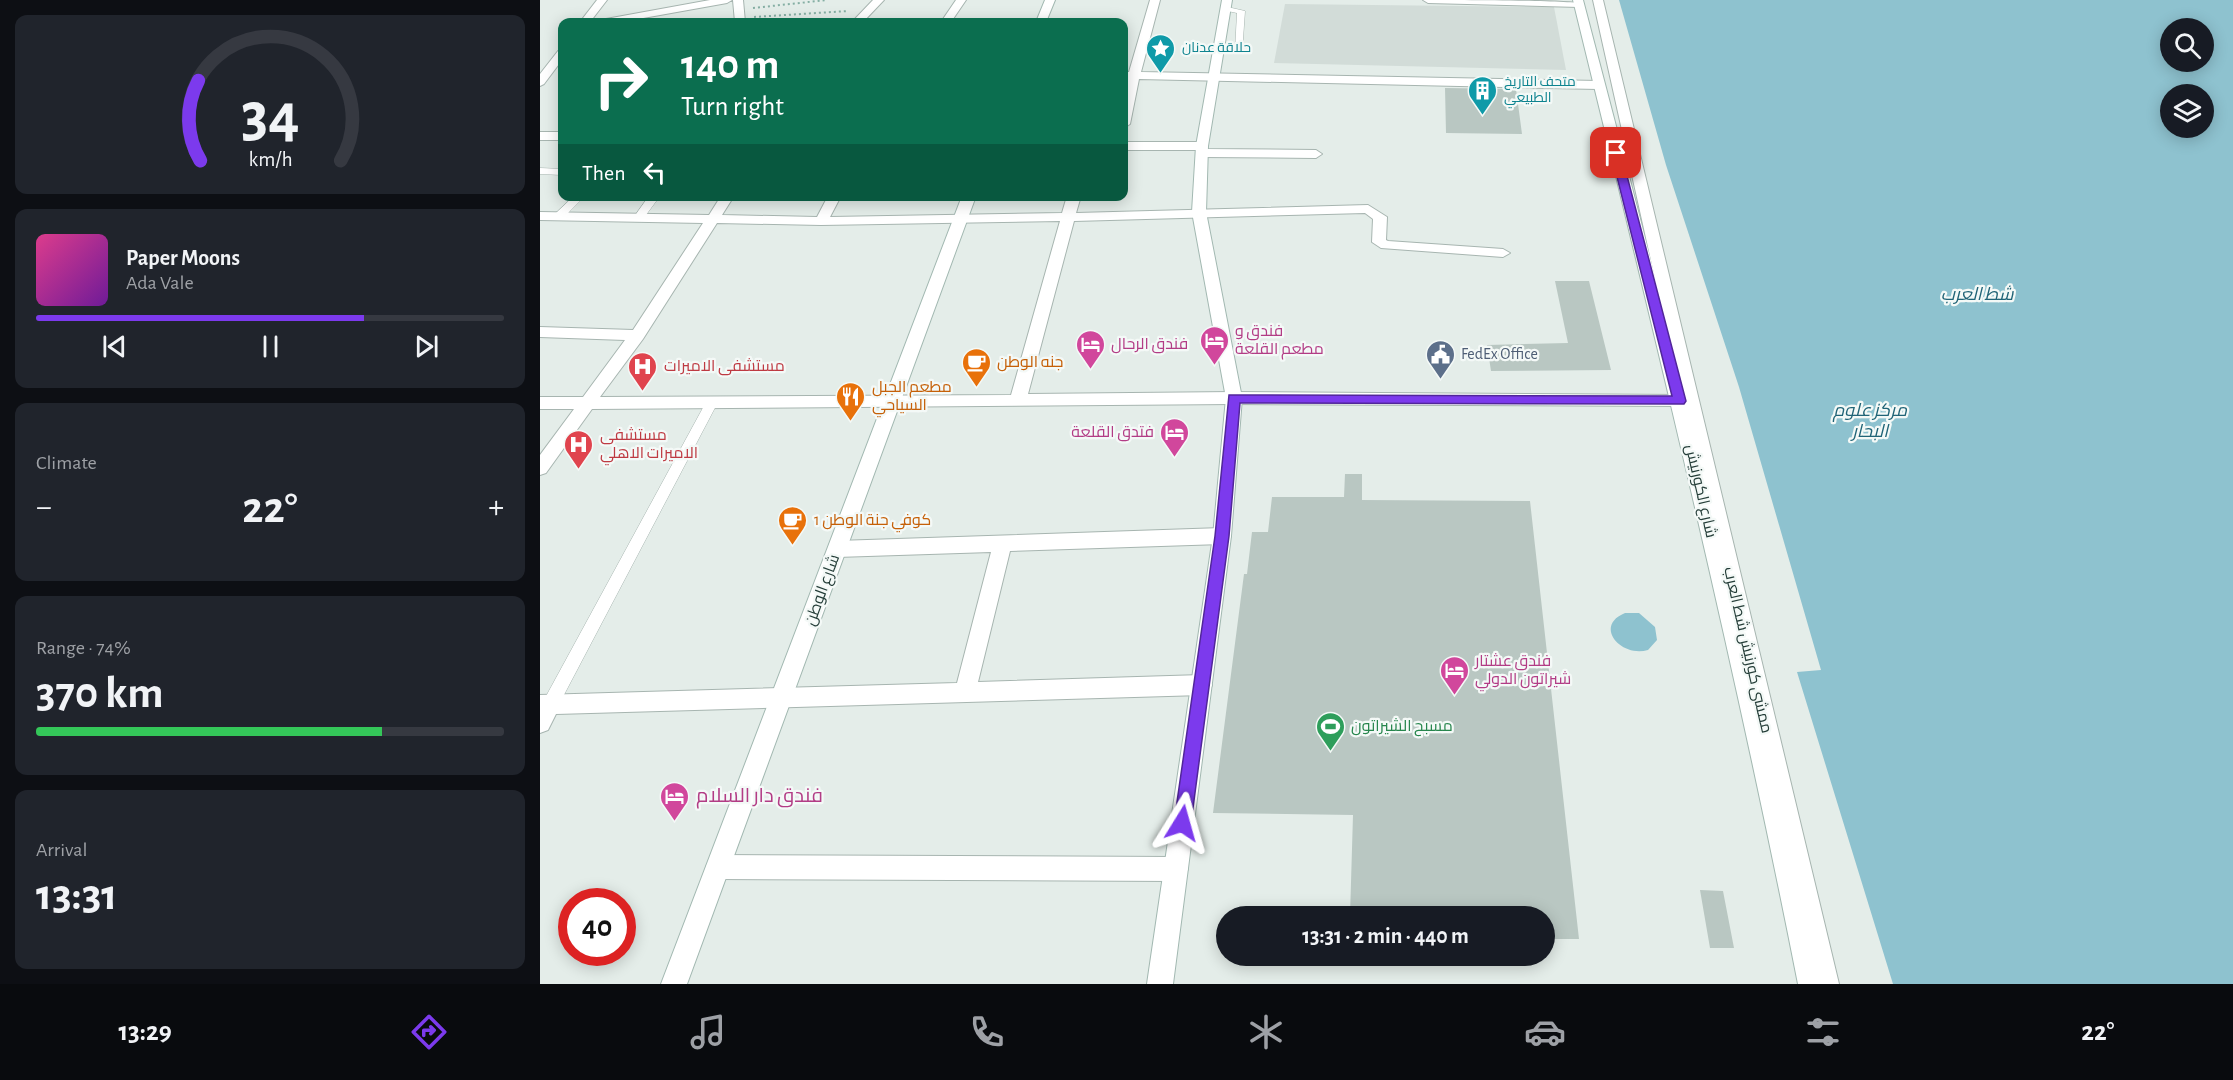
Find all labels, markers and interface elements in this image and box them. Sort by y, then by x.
map controls [2160,18,2214,138]
button: search [2160,18,2214,72]
place icon: حلاقة عدنان [1145,32,1177,74]
place label: حلاقة عدنان [1182,41,1251,55]
icon: right [582,42,660,120]
text: 140 m [681,44,779,86]
building icon: متحف التاريخ الطبيعي [1467,74,1499,116]
place label: متحف التاريخ الطبيعي [1504,75,1576,109]
button: layers [2160,84,2214,138]
text: 34 [241,86,299,148]
text: Turn right [681,93,784,120]
pin [1590,127,1641,178]
icon: arrive [1599,136,1632,169]
text: km/h [248,150,292,171]
icon: left [638,156,671,189]
text: Then [582,162,626,184]
text: Paper Moons [126,247,240,269]
text: Ada Vale [126,273,194,293]
water label: شط العرب [1941,285,2014,304]
place label: فندق و مطعم القلعة [1235,323,1324,360]
hotel icon: فندق و مطعم القلعة [1198,324,1230,366]
hotel icon: فندق الرحال [1074,328,1106,370]
icon: previous [98,330,131,363]
icon: pause [254,330,287,363]
icon: next [410,330,443,363]
place label: فندق الرحال [1111,336,1188,354]
public building icon: FedEx Office [1424,338,1456,380]
cafe icon: جنه الوطن [960,346,992,388]
place label: FedEx Office [1461,346,1538,362]
hospital icon: مستشفى الاميرات [627,350,659,392]
place label: جنه الوطن [997,354,1064,372]
place label: مستشفى الاميرات [664,357,785,376]
place label: مطعم الجبل السياحي [872,379,952,418]
restaurant icon: مطعم الجبل السياحي [835,380,867,422]
water label: مركز علوم البحار [1832,402,1907,441]
hotel icon: فتدق القلعة [1159,416,1191,458]
place label: فتدق القلعة [1071,424,1154,442]
place label: مستشفى الاميرات الاهلي [600,426,698,466]
hospital icon: مستشفى الاميرات الاهلي [563,428,595,470]
street label: شارع الكورنيش [1680,443,1720,540]
text: Climate [36,453,97,473]
text: 22° [242,486,298,531]
text: − [36,491,52,524]
text: + [488,491,504,524]
cafe icon: كوفي جنة الوطن 1 [777,504,809,546]
place label: كوفي جنة الوطن 1 [814,512,931,533]
street label: شارع الوطن [801,552,845,629]
street label: ممشى كورنيش شط العرب [1719,565,1776,735]
text: Range · 74% [36,638,131,658]
place label: فندق عشتار شيراتون الدولي [1474,652,1571,692]
hotel icon: فندق عشتار شيراتون الدولي [1438,654,1470,696]
text: 370 km [36,671,164,716]
sports icon: مسبح الشيراتون [1314,710,1346,752]
place label: مسبح الشيراتون [1351,717,1453,737]
hotel icon: فندق دار السلام [659,780,691,822]
place label: فندق دار السلام [696,786,823,809]
position arrow [1150,791,1214,855]
text: Arrival [36,840,87,860]
text: 13:31 [36,873,118,918]
speed limit sign: 40 [558,888,636,966]
text: 13:31 · 2 min · 440 m [1302,925,1469,947]
icon: directions [408,1011,450,1053]
icon: music [687,1011,729,1053]
icon: phone [966,1011,1008,1053]
icon: climate [1245,1011,1287,1053]
icon: car [1524,1011,1566,1053]
icon: filters [1802,1011,1844,1053]
text: 13:29 [118,1018,172,1045]
text: 22° [2081,1018,2115,1045]

